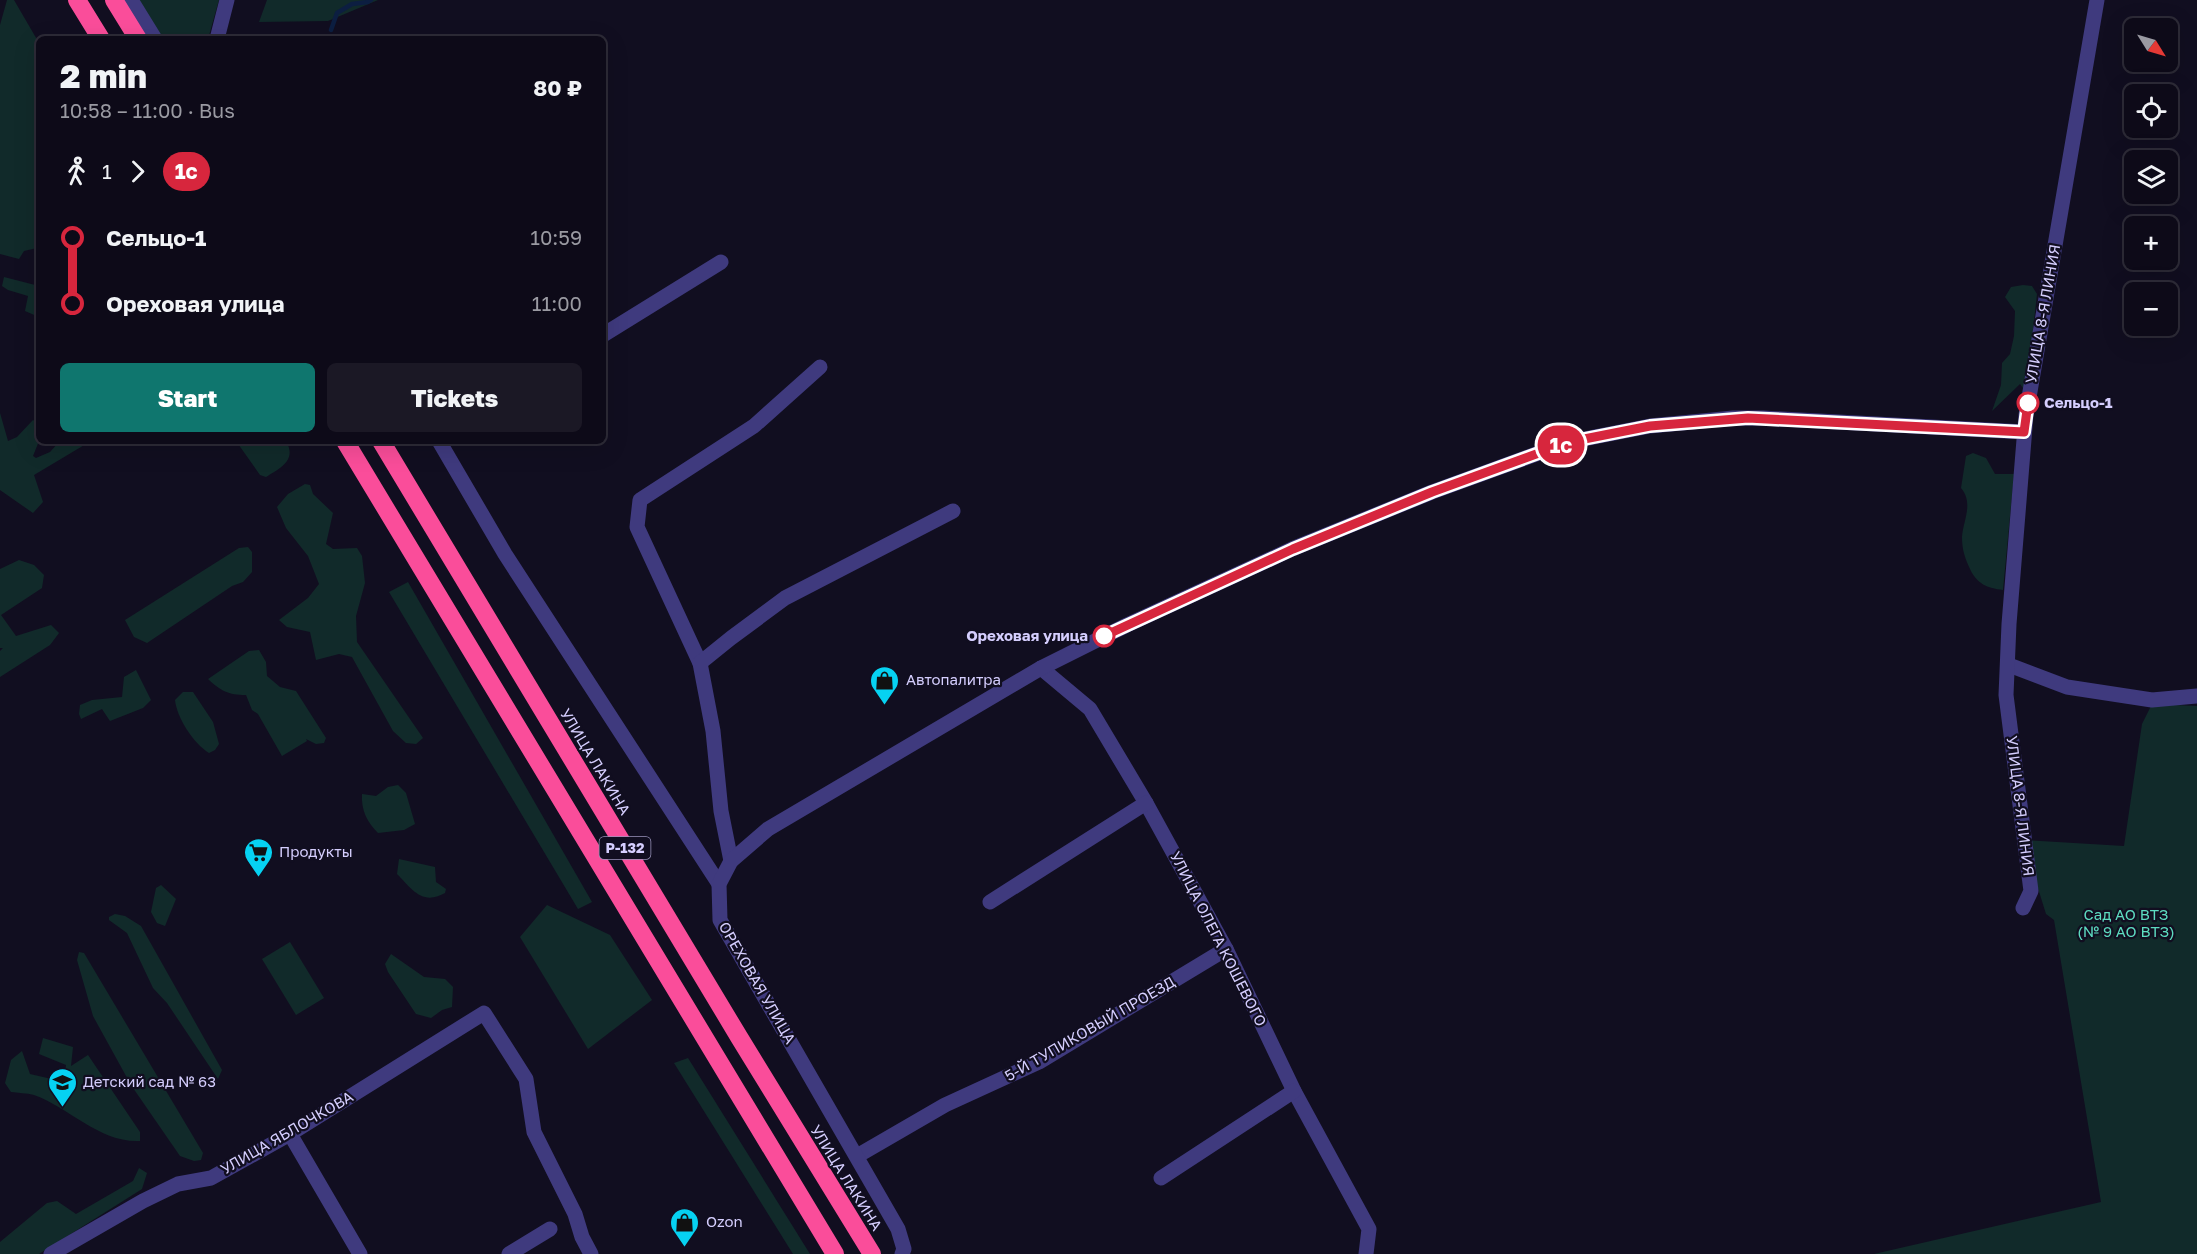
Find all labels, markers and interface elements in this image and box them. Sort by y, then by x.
north arrow [2124,18,2178,72]
map controls [2124,18,2178,336]
text: 2 min [60,56,147,95]
text: 80 ₽ [533,74,582,101]
button: locate [2124,84,2178,138]
text: 10:58 – 11:00 · Bus [60,98,235,122]
button: layers [2124,150,2178,204]
icon: walk [60,155,93,188]
icon: forward [121,155,154,188]
text: 1с [175,158,198,184]
text: 1 [102,159,112,183]
button: + [2124,216,2178,270]
text: Сельцо-1 [106,224,206,251]
text: 10:59 [530,225,582,249]
street label: УЛИЦА 8-Я ЛИНИЯ [2021,243,2063,385]
button: − [2124,282,2178,336]
text: Ореховая улица [106,290,284,317]
text: 11:00 [532,291,582,315]
button: Start [60,363,315,432]
button: Tickets [327,363,582,432]
marker: Сельцо-1 [2017,392,2039,414]
place label: Сельцо-1 [2044,393,2113,411]
line badge: 1с [1534,426,1588,464]
text: 1с [1550,432,1572,458]
marker: Ореховая улица [1093,625,1115,647]
place label: Ореховая улица [966,626,1088,644]
shop icon: Автопалитра [869,664,901,706]
place label: Автопалитра [906,670,1001,688]
street label: УЛИЦА ЛАКИНА [557,705,635,818]
street label: УЛИЦА 8-Я ЛИНИЯ [2003,735,2039,877]
supermarket icon: Продукты [242,836,274,878]
road number: Р-132 [600,837,650,859]
place label: Продукты [279,842,353,860]
street label: УЛИЦА ОЛЕГА КОШЕВОГО [1167,848,1271,1029]
park label: Сад АО ВТЗ (№ 9 АО ВТЗ) [2077,905,2175,940]
street label: ОРЕХОВАЯ УЛИЦА [716,918,800,1047]
street label: 5-Й ТУПИКОВЫЙ ПРОЕЗД [1001,972,1178,1084]
school or university icon: Детский сад № 63 [46,1066,78,1108]
place label: Детский сад № 63 [83,1072,216,1090]
street label: УЛИЦА ЯБЛОЧКОВА [217,1087,356,1177]
street label: УЛИЦА ЛАКИНА [807,1121,887,1234]
shop icon: Ozon [669,1206,701,1248]
place label: Ozon [706,1212,743,1230]

